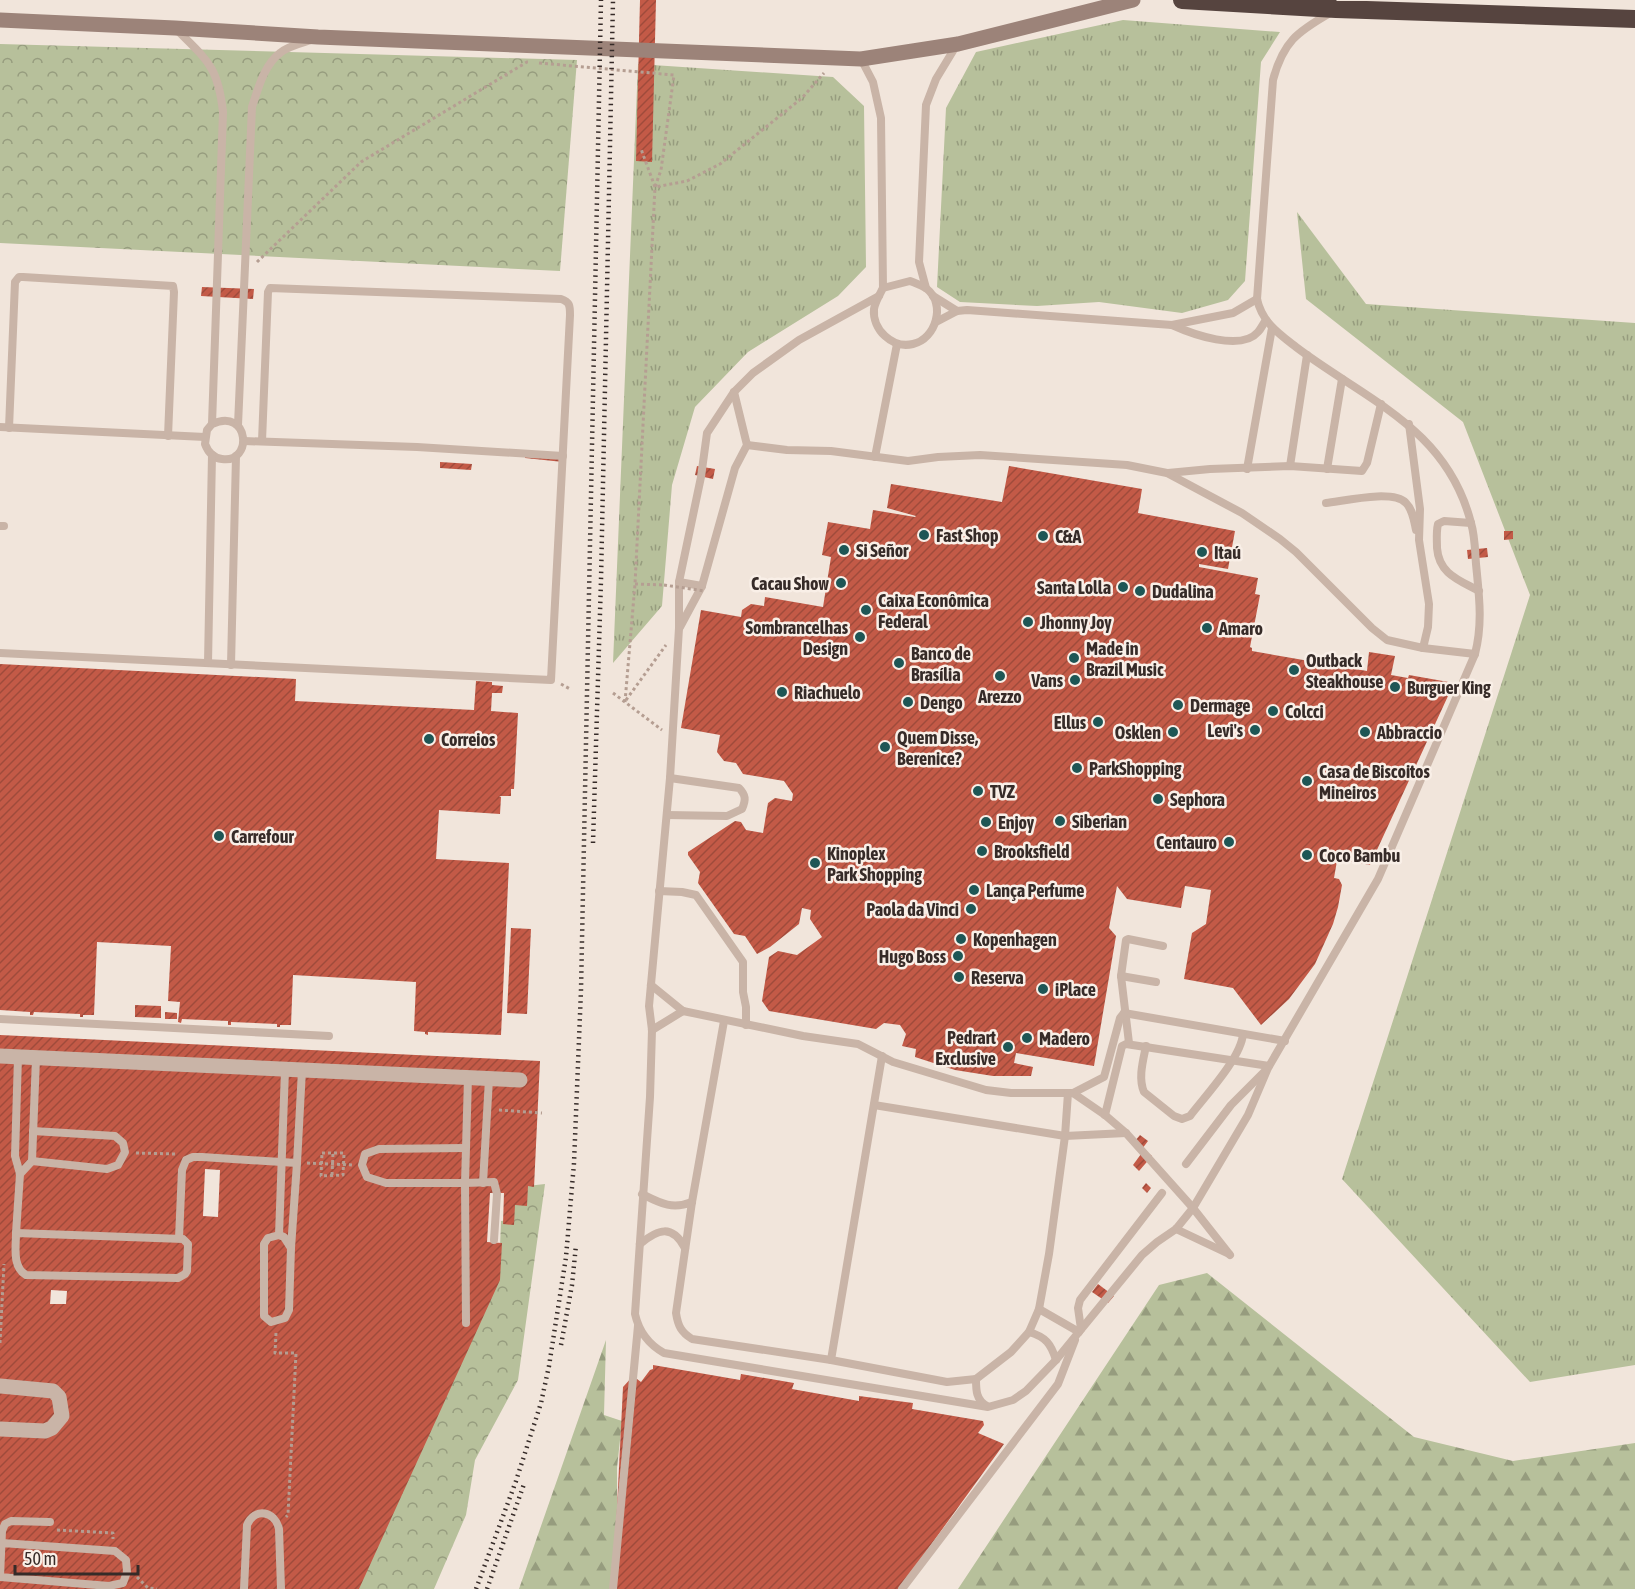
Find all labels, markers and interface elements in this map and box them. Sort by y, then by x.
place label: Fast Shop [936,525,999,546]
place label: C&A [1055,526,1081,547]
marker: Fast Shop [917,528,931,542]
marker: C&A [1036,529,1050,543]
place label: Si Señor [856,540,909,561]
place label: Itaú [1214,542,1241,563]
marker: Si Señor [837,543,851,557]
marker: Itaú [1195,545,1209,559]
place label: Cacau Show [751,573,829,594]
marker: Cacau Show [834,576,848,590]
place label: Santa Lolla [1037,577,1111,598]
marker: Santa Lolla [1116,580,1130,594]
place label: Dudalina [1152,581,1214,602]
marker: Dudalina [1133,584,1147,598]
place label: Caixa Econômica Federal [878,590,989,632]
marker: Caixa Econômica Federal [859,603,873,617]
place label: Jhonny Joy [1039,612,1112,633]
marker: Jhonny Joy [1021,615,1035,629]
place label: Sombrancelhas Design [745,617,849,659]
place label: Amaro [1218,618,1263,639]
marker: Amaro [1200,621,1214,635]
marker: Sombrancelhas Design [853,630,867,644]
place label: Made in Brazil Music [1086,638,1164,680]
place label: Banco de Brasília [911,643,971,685]
place label: Outback Steakhouse [1306,650,1383,692]
marker: Made in Brazil Music [1067,651,1081,665]
marker: Banco de Brasília [892,656,906,670]
marker: Outback Steakhouse [1287,663,1301,677]
marker: Arezzo [993,669,1007,683]
place label: Vans [1030,670,1064,691]
marker: Vans [1068,673,1082,687]
place label: Burguer King [1407,677,1491,698]
marker: Burguer King [1388,680,1402,694]
place label: Riachuelo [794,682,861,703]
marker: Riachuelo [775,685,789,699]
place label: Arezzo [977,686,1022,707]
place label: Dengo [920,692,963,713]
marker: Dengo [901,695,915,709]
place label: Dermage [1190,695,1250,716]
marker: Dermage [1171,698,1185,712]
place label: Colcci [1285,701,1324,722]
marker: Colcci [1266,704,1280,718]
place label: Ellus [1054,712,1087,733]
marker: Ellus [1091,715,1105,729]
place label: Levi's [1207,720,1244,741]
place label: Osklen [1115,722,1161,743]
place label: Abbraccio [1376,722,1442,743]
marker: Levi's [1248,723,1262,737]
marker: Osklen [1166,725,1180,739]
marker: Abbraccio [1358,725,1372,739]
place label: Quem Disse, Berenice? [897,727,978,769]
place label: Correios [441,729,496,750]
marker: Correios [422,732,436,746]
marker: Quem Disse, Berenice? [878,740,892,754]
place label: ParkShopping [1089,758,1182,779]
marker: ParkShopping [1070,761,1084,775]
place label: Casa de Biscoitos Mineiros [1319,761,1431,803]
marker: Casa de Biscoitos Mineiros [1300,774,1314,788]
place label: TVZ [990,781,1016,802]
marker: TVZ [971,784,985,798]
place label: Sephora [1170,789,1225,810]
marker: Sephora [1151,792,1165,806]
place label: Siberian [1072,811,1127,832]
place label: Enjoy [998,812,1035,833]
marker: Siberian [1053,814,1067,828]
marker: Enjoy [979,815,993,829]
place label: Carrefour [231,826,294,847]
marker: Carrefour [212,829,226,843]
place label: Centauro [1156,832,1217,853]
marker: Centauro [1222,835,1236,849]
place label: Brooksfield [994,841,1069,862]
place label: Kinoplex Park Shopping [827,843,922,885]
marker: Brooksfield [975,844,989,858]
place label: Coco Bambu [1319,845,1401,866]
marker: Coco Bambu [1300,848,1314,862]
marker: Kinoplex Park Shopping [808,856,822,870]
place label: Lança Perfume [986,880,1084,901]
marker: Lança Perfume [967,883,981,897]
place label: Paola da Vinci [866,899,959,920]
marker: Paola da Vinci [964,902,978,916]
place label: Kopenhagen [973,929,1057,950]
marker: Kopenhagen [954,932,968,946]
place label: Hugo Boss [879,946,947,967]
marker: Hugo Boss [951,949,965,963]
place label: Reserva [971,967,1024,988]
marker: Reserva [952,970,966,984]
place label: iPlace [1055,979,1096,1000]
marker: iPlace [1036,982,1050,996]
place label: Pedrart Exclusive [935,1027,997,1069]
place label: Madero [1039,1028,1090,1049]
marker: Madero [1020,1031,1034,1045]
marker: Pedrart Exclusive [1001,1040,1015,1054]
scale bar [15,1538,138,1576]
text: 50 m [24,1548,56,1569]

